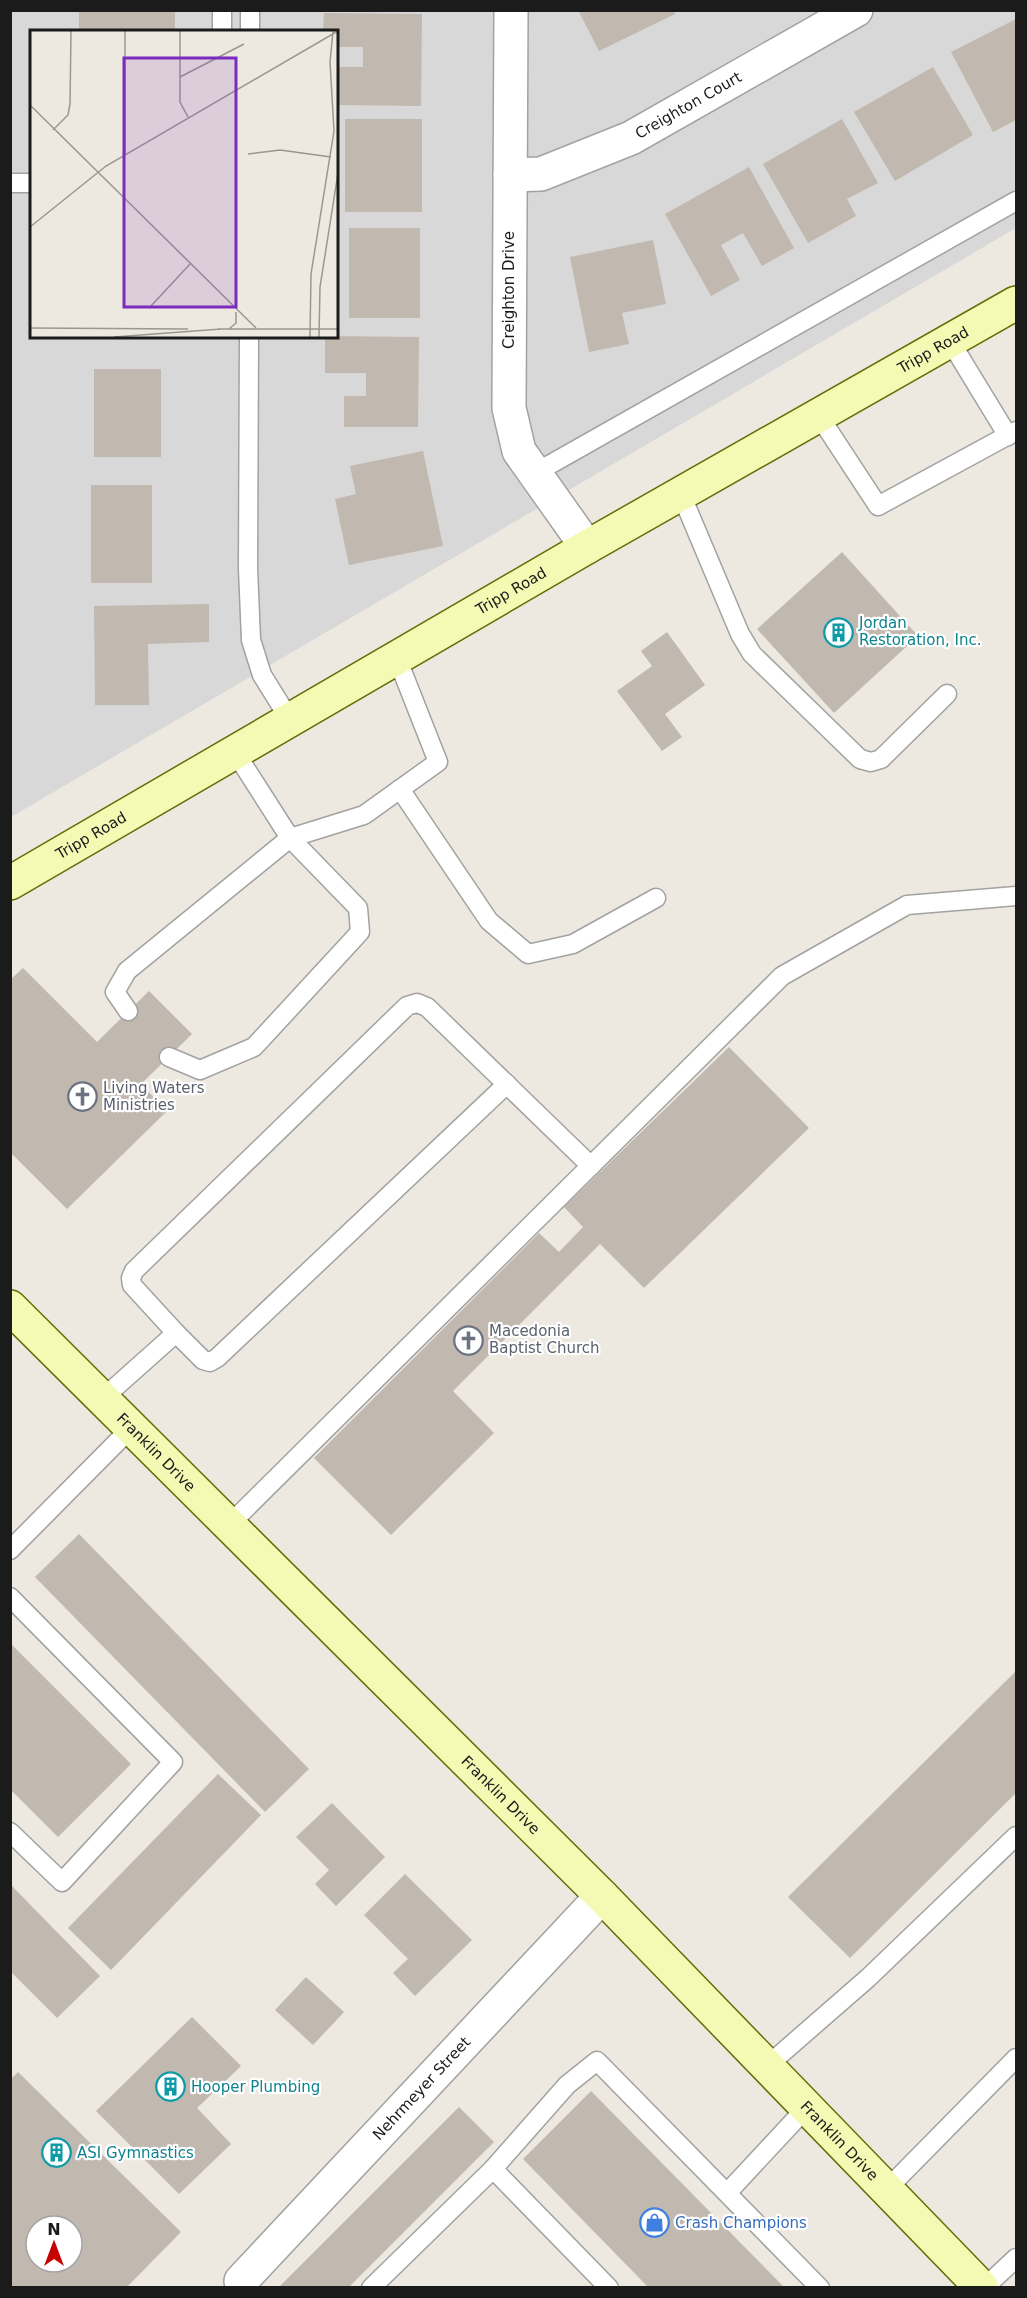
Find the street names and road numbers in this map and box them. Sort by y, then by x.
street label: Creighton Court [632,68,745,143]
street label: Creighton Drive [500,231,518,349]
street label: Tripp Road [894,323,972,378]
street label: Tripp Road [472,564,550,619]
street label: Tripp Road [52,808,130,864]
street label: Franklin Drive [113,1409,199,1495]
street label: Franklin Drive [457,1752,544,1838]
street label: Nehrmeyer Street [369,2033,474,2144]
street label: Franklin Drive [797,2097,882,2184]

